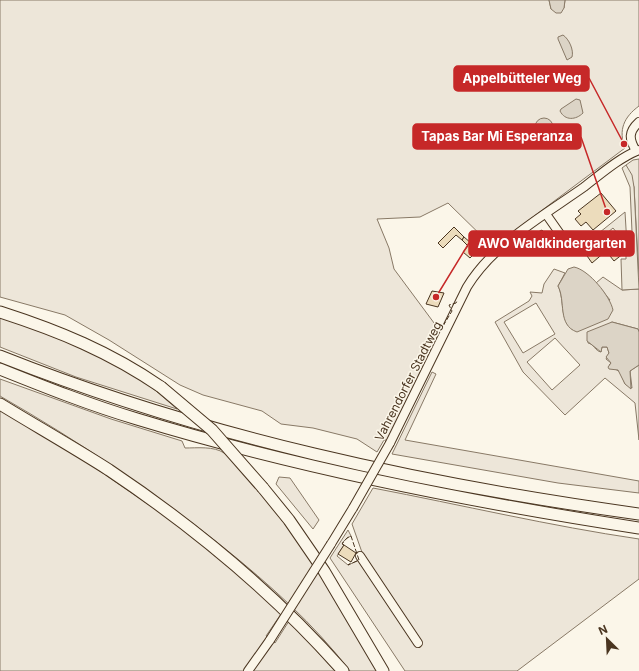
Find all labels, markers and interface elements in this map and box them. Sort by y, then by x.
callout: Appelbütteler Weg [454,66,589,91]
text: Appelbütteler Weg [463,70,581,86]
callout: Tapas Bar Mi Esperanza [413,124,581,149]
text: Tapas Bar Mi Esperanza [421,128,573,144]
callout: AWO Waldkindergarten [469,231,634,256]
text: AWO Waldkindergarten [478,235,626,251]
street label: Vahrendorfer Stadtweg [371,319,445,443]
north arrow [587,619,627,659]
text: N [596,622,610,638]

